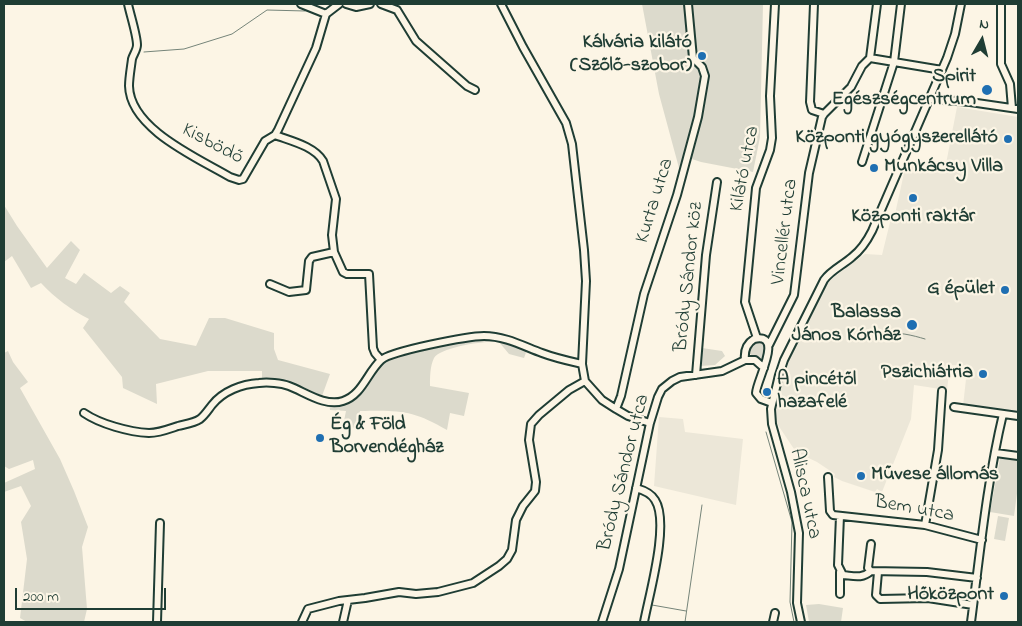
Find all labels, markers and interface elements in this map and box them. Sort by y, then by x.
text: N [978,14,990,36]
north arrow [957,15,1007,65]
place label: Kálvária kilátó (Szőlő-szobor) [570,32,692,79]
marker: Kálvária kilátó (Szőlő-szobor) [696,50,708,62]
place label: Spirit Egészségcentrum [832,66,976,113]
marker: Spirit Egészségcentrum [980,83,994,97]
street label: Kisbödő [177,119,247,171]
street label: Kilátó utca [726,124,766,214]
place label: Központi gyógyszerellátó [795,127,998,151]
marker: Központi gyógyszerellátó [1002,133,1014,145]
street label: Kurta utca [632,156,680,246]
place label: Munkácsy Villa [884,156,1003,180]
marker: Munkácsy Villa [868,162,880,174]
street label: Vincellér utca [768,178,804,286]
marker: Központi raktár [907,192,919,204]
street label: Bródy Sándor köz [670,201,710,353]
place label: Központi raktár [851,206,975,230]
place label: G épület [927,278,995,302]
marker: G épület [999,284,1011,296]
place label: Balassa János Kórház [791,302,901,349]
marker: Balassa János Kórház [905,318,919,332]
place label: Pszichiátria [881,362,973,386]
marker: Pszichiátria [977,368,989,380]
place label: A pincétől hazafelé [777,369,856,416]
marker: A pincétől hazafelé [761,386,773,398]
street label: Bródy Sándor utca [594,392,656,554]
place label: Ég & Föld Borvendégház [330,414,444,461]
marker: Ég & Föld Borvendégház [314,432,326,444]
street label: Alisca utca [783,447,825,541]
place label: Művese állomás [871,464,999,488]
marker: Művese állomás [855,470,867,482]
street label: Bem utca [872,491,956,529]
scale bar [18,578,169,610]
place label: Hőközpont [907,584,994,608]
text: 200 m [23,586,59,608]
marker: Hőközpont [998,590,1010,602]

